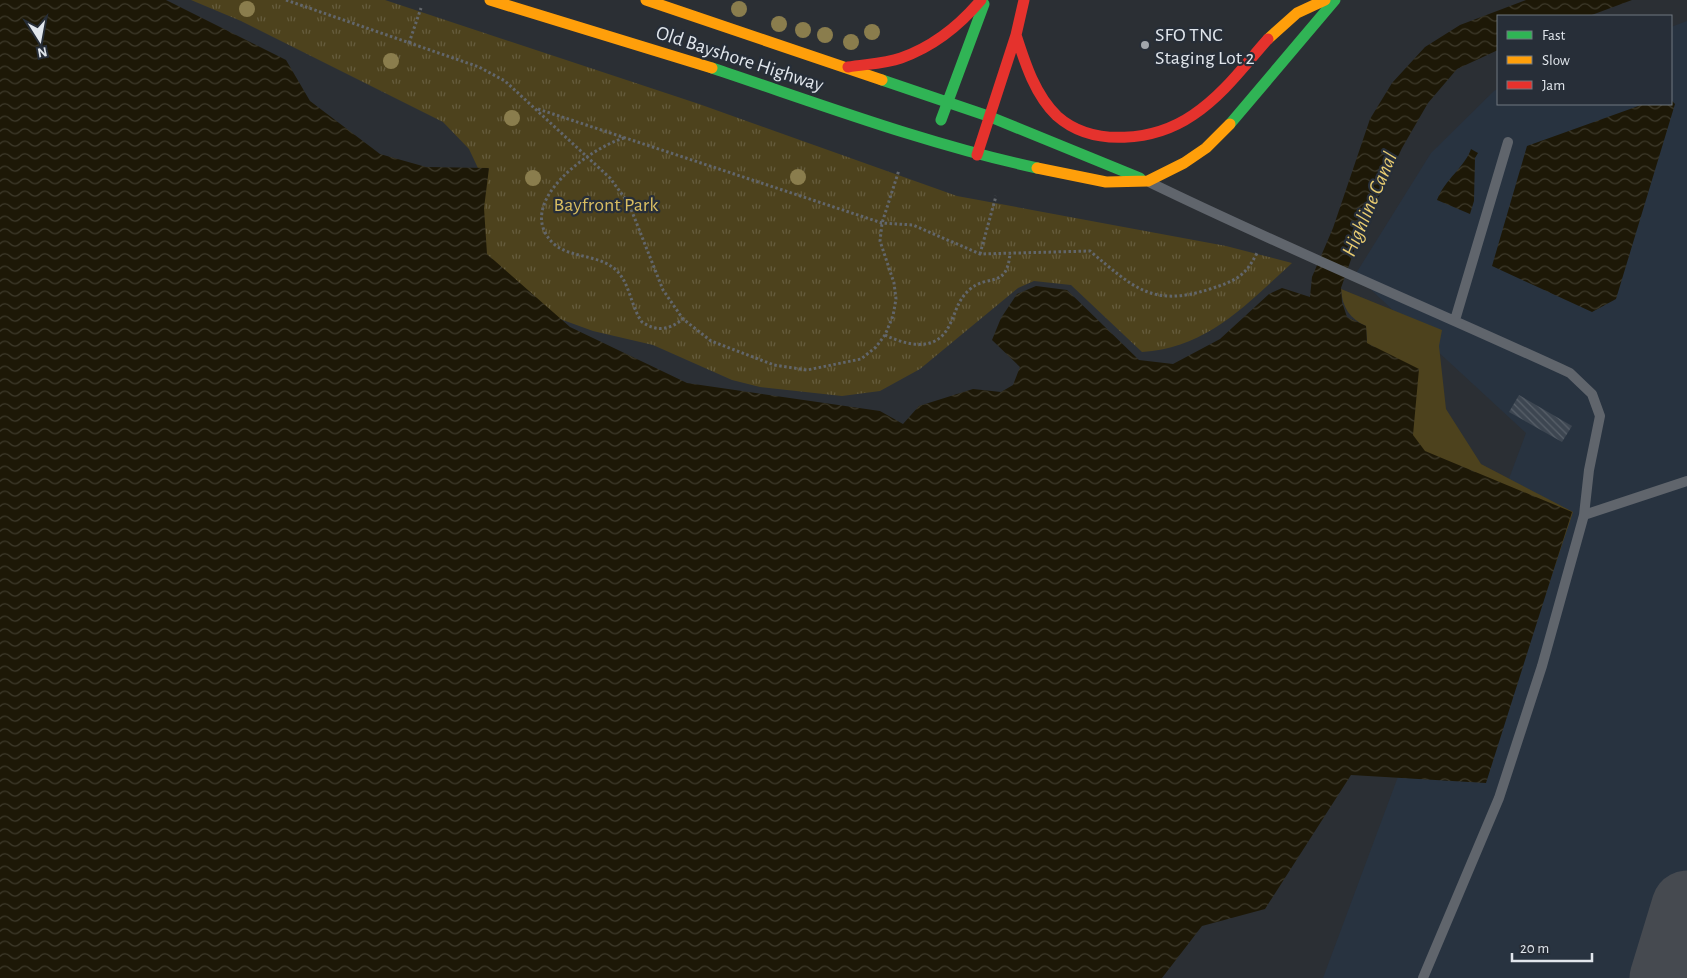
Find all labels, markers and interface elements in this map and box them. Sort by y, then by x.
north arrow [15,15,65,65]
legend [1497,15,1672,105]
street label: Old Bayshore Highway [653,22,826,96]
place label: SFO TNC Staging Lot 2 [1155,25,1255,68]
text: Fast [1542,28,1566,43]
marker: SFO TNC Staging Lot 2 [1139,39,1151,51]
text: N [36,44,48,60]
text: Slow [1542,53,1570,68]
text: Jam [1542,78,1565,93]
water label: Highline Canal [1338,149,1401,260]
park label: Bayfront Park [554,195,658,215]
scale bar [1512,930,1592,962]
text: 20 m [1520,941,1549,956]

